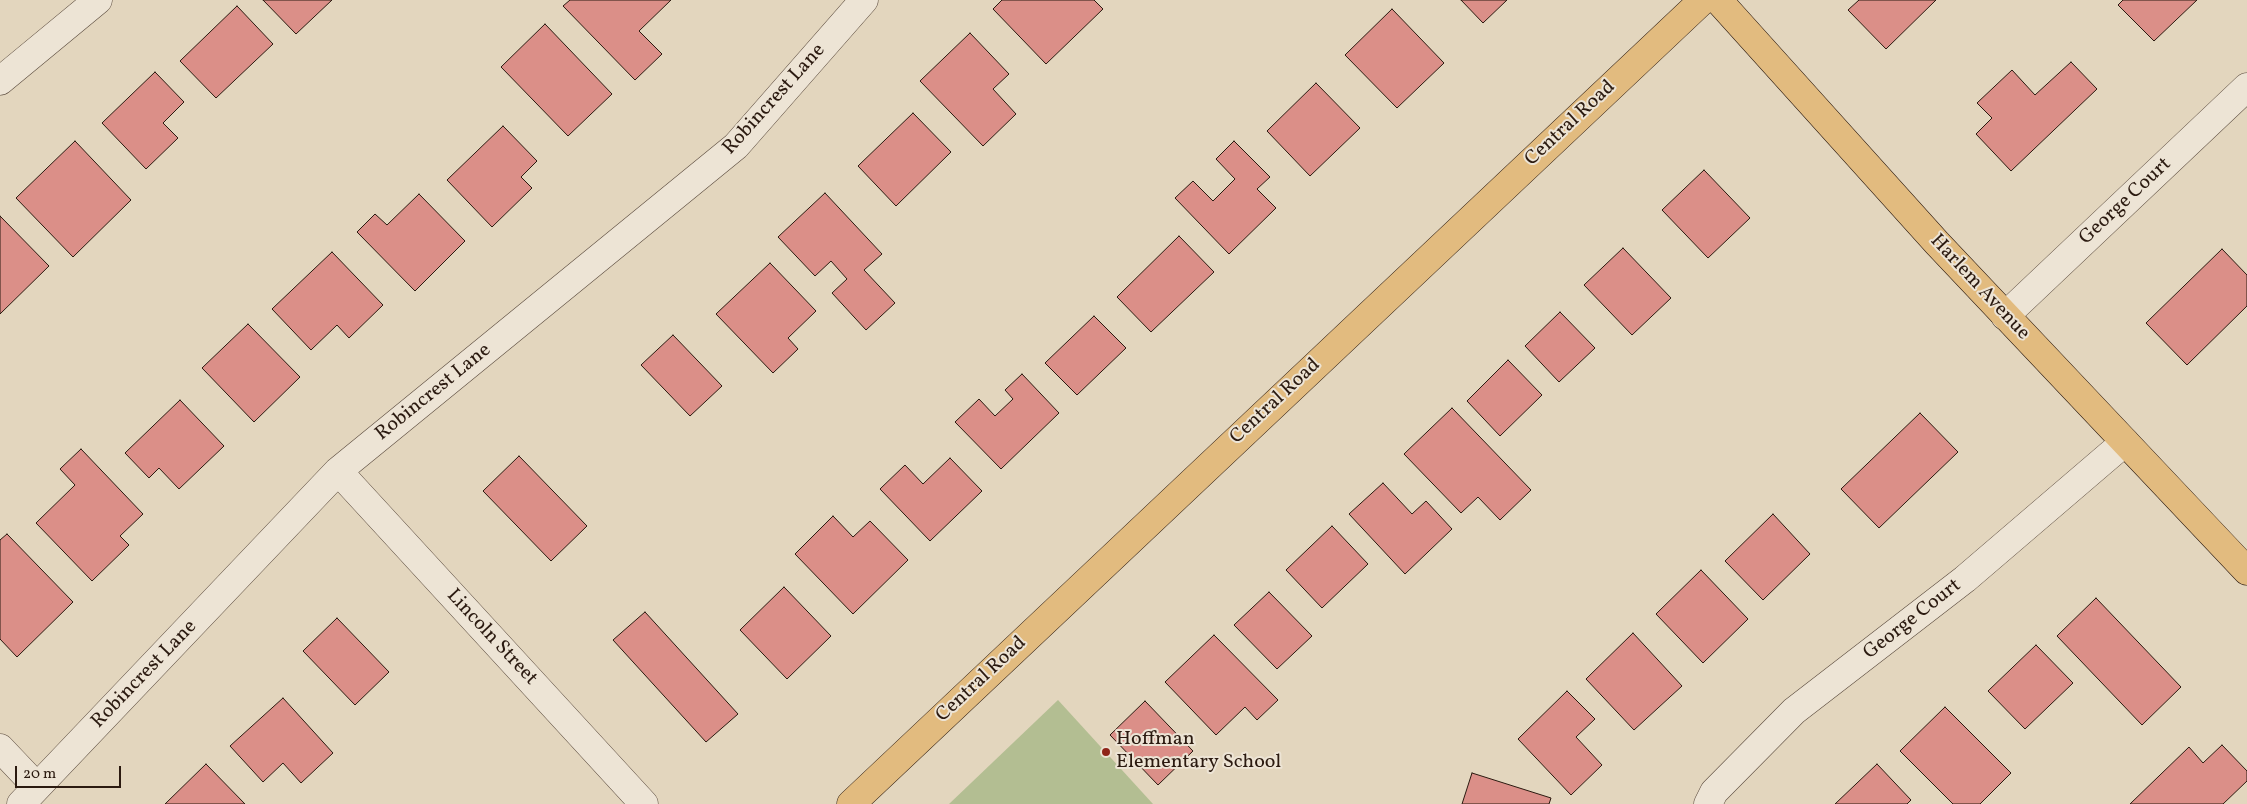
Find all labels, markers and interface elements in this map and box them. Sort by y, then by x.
street label: Robincrest Lane [719,39,831,161]
street label: Central Road [1521,76,1621,172]
street label: George Court [2075,153,2177,251]
street label: Harlem Avenue [1924,230,2034,346]
street label: Robincrest Lane [371,339,497,447]
street label: Central Road [1226,354,1326,450]
street label: George Court [1859,574,1967,666]
street label: Lincoln Street [440,585,542,691]
street label: Robincrest Lane [87,616,203,734]
street label: Central Road [932,632,1032,728]
place label: Hoffman Elementary School [1116,728,1281,775]
marker: Hoffman Elementary School [1100,746,1112,758]
scale bar [18,756,124,788]
text: 20 m [23,764,56,785]

